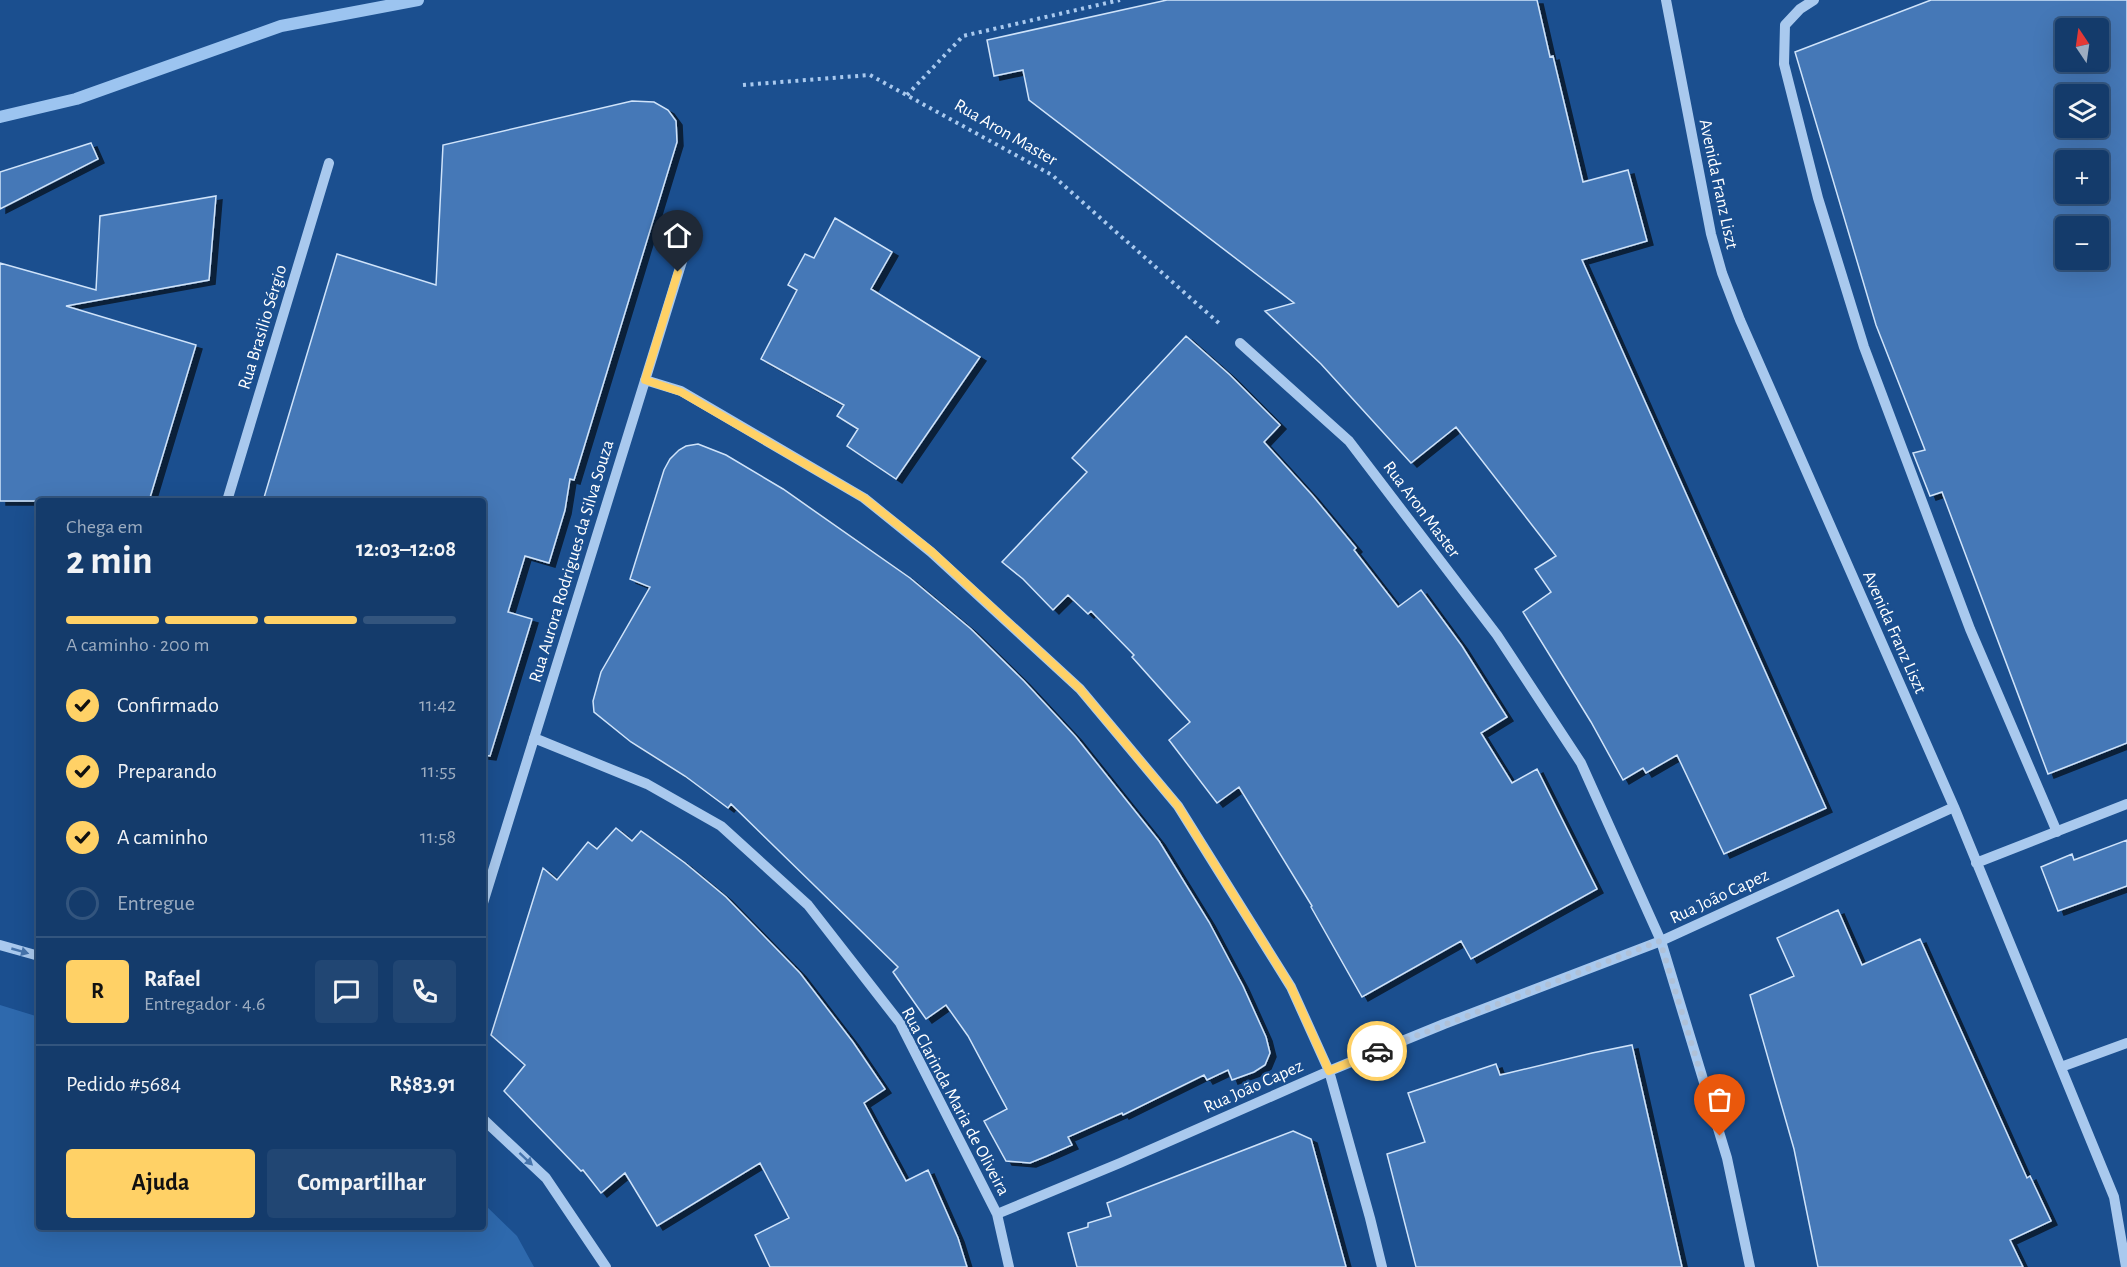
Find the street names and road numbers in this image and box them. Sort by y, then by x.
street label: Rua Aron Master [951,96,1060,170]
street label: Avenida Franz Liszt [1695,118,1741,251]
street label: Rua Brasilio Sérgio [235,263,291,392]
street label: Rua Aurora Rodrigues da Silva Souza [526,438,617,685]
street label: Rua Aron Master [1379,458,1463,561]
street label: Avenida Franz Liszt [1859,568,1929,697]
street label: Rua João Capez [1667,866,1772,928]
street label: Rua Clarinda Maria de Oliveira [898,1004,1012,1199]
street label: Rua João Capez [1201,1057,1306,1117]

